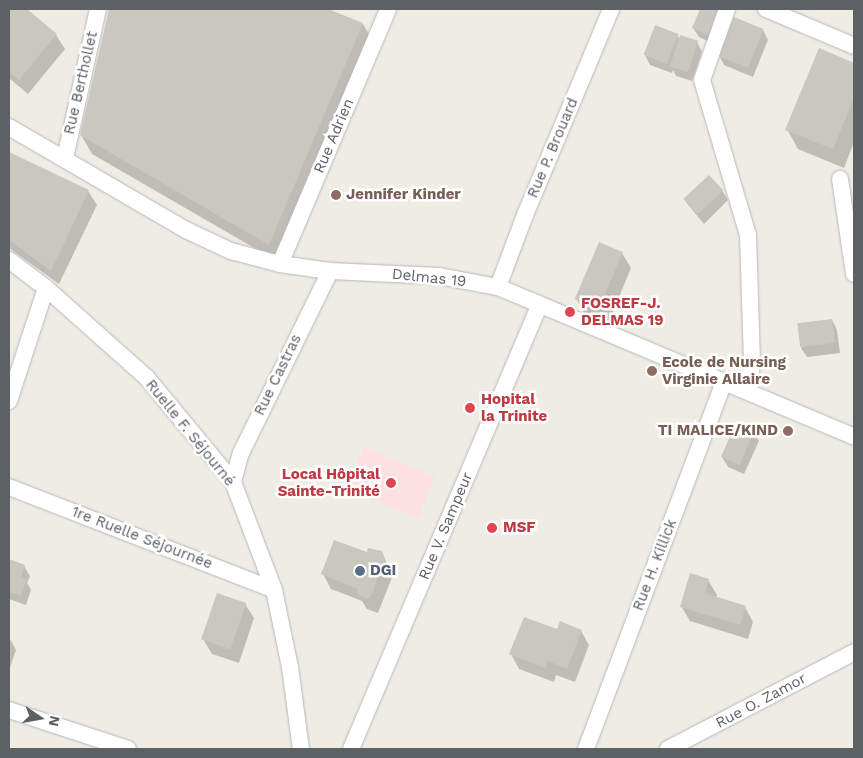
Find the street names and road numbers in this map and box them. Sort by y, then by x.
street label: Rue Berthollet [60,30,102,136]
street label: Rue P. Brouard [524,95,582,201]
street label: Rue Adrien [310,96,358,176]
street label: Delmas 19 [391,265,467,291]
street label: Rue Castras [251,331,305,419]
street label: Ruelle F. Séjourné [142,376,238,490]
street label: Rue V. Sampeur [415,469,477,583]
street label: 1re Ruelle Séjournée [69,503,215,573]
street label: Rue H. Killick [629,517,681,613]
street label: Rue O. Zamor [713,670,809,732]

